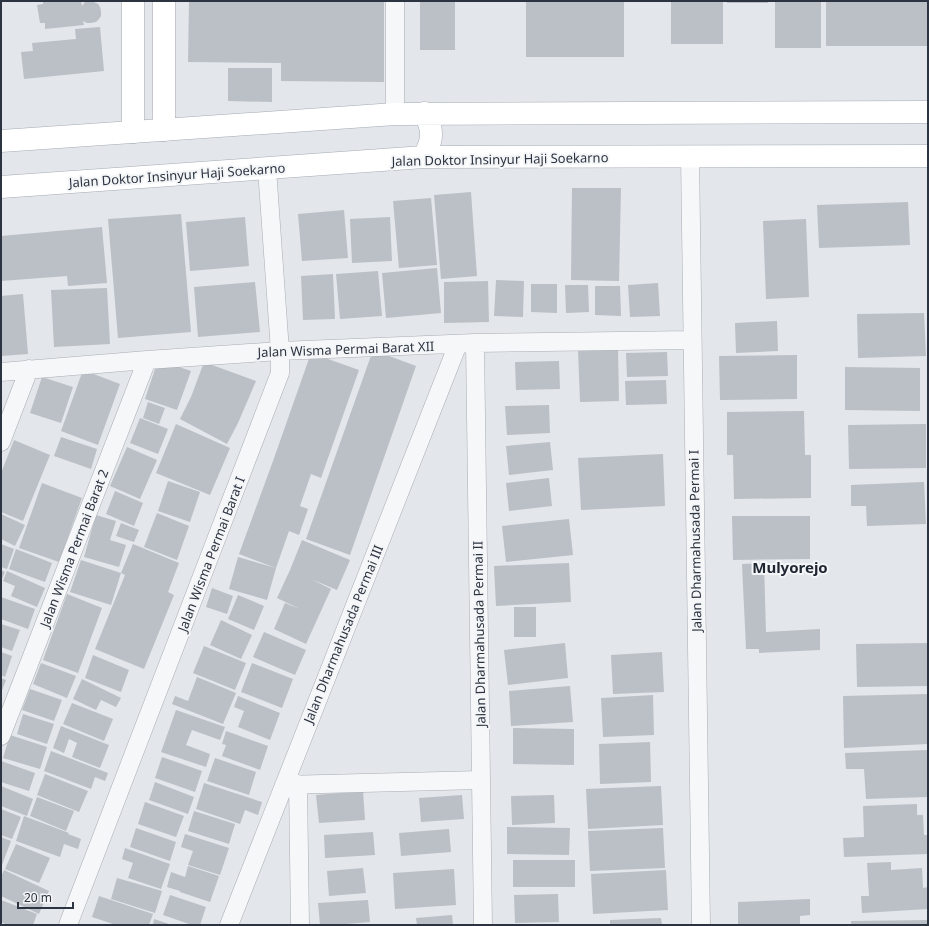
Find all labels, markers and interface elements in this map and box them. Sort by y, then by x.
street label: Jalan Doktor Insinyur Haji Soekarno [389,148,609,170]
street label: Jalan Doktor Insinyur Haji Soekarno [66,158,286,192]
street label: Jalan Wisma Permai Barat XII [255,337,435,361]
street label: Jalan Dharmahusada Permai I [684,450,706,634]
street label: Jalan Wisma Permai Barat 2 [35,466,112,631]
street label: Jalan Wisma Permai Barat I [172,474,249,636]
street label: Jalan Dharmahusada Permai II [468,541,490,729]
street label: Jalan Dharmahusada Permai III [298,542,387,728]
district label: Mulyorejo [752,557,828,577]
scale bar [18,884,73,910]
text: 20 m [24,889,52,906]

